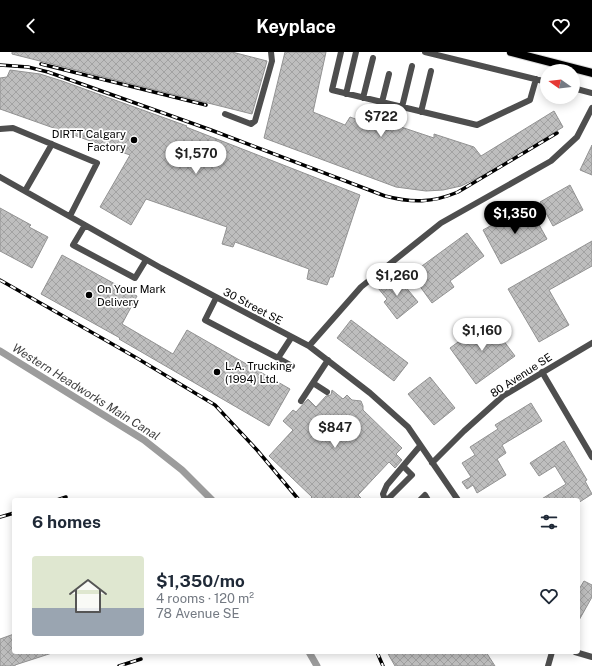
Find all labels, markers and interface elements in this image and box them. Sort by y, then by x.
icon: back [20,15,42,37]
icon: heart [550,15,572,37]
text: Keyplace [256,16,336,37]
north arrow [540,64,580,104]
map controls [540,64,580,104]
pin: $722 [357,104,405,138]
text: $722 [364,109,398,124]
place label: DIRTT Calgary Factory [52,128,126,153]
marker: DIRTT Calgary Factory [129,135,139,145]
pin: $1,570 [163,141,229,175]
text: $1,570 [174,146,218,161]
pin: $1,350 [482,201,548,235]
text: $1,350 [493,206,537,221]
pin: $1,260 [364,263,430,297]
text: $1,260 [375,268,419,283]
place label: On Your Mark Delivery [97,283,166,308]
street label: 30 Street SE [221,285,285,327]
marker: On Your Mark Delivery [84,290,94,300]
pin: $1,160 [449,318,515,352]
text: $1,160 [462,323,502,338]
water label: Western Headworks Main Canal [10,341,162,443]
street label: 80 Avenue SE [488,351,554,399]
place label: L.A. Trucking (1994) Ltd. [225,360,292,385]
marker: L.A. Trucking (1994) Ltd. [212,367,222,377]
pin: $847 [311,415,359,449]
text: $847 [318,420,352,435]
icon: filters [538,511,560,533]
text: 6 homes [32,512,101,532]
text: $1,350/mo [156,571,245,591]
icon: home [64,572,112,620]
icon: heart [538,585,560,607]
text: 4 rooms · 120 m² [156,591,254,606]
text: 78 Avenue SE [156,606,240,621]

